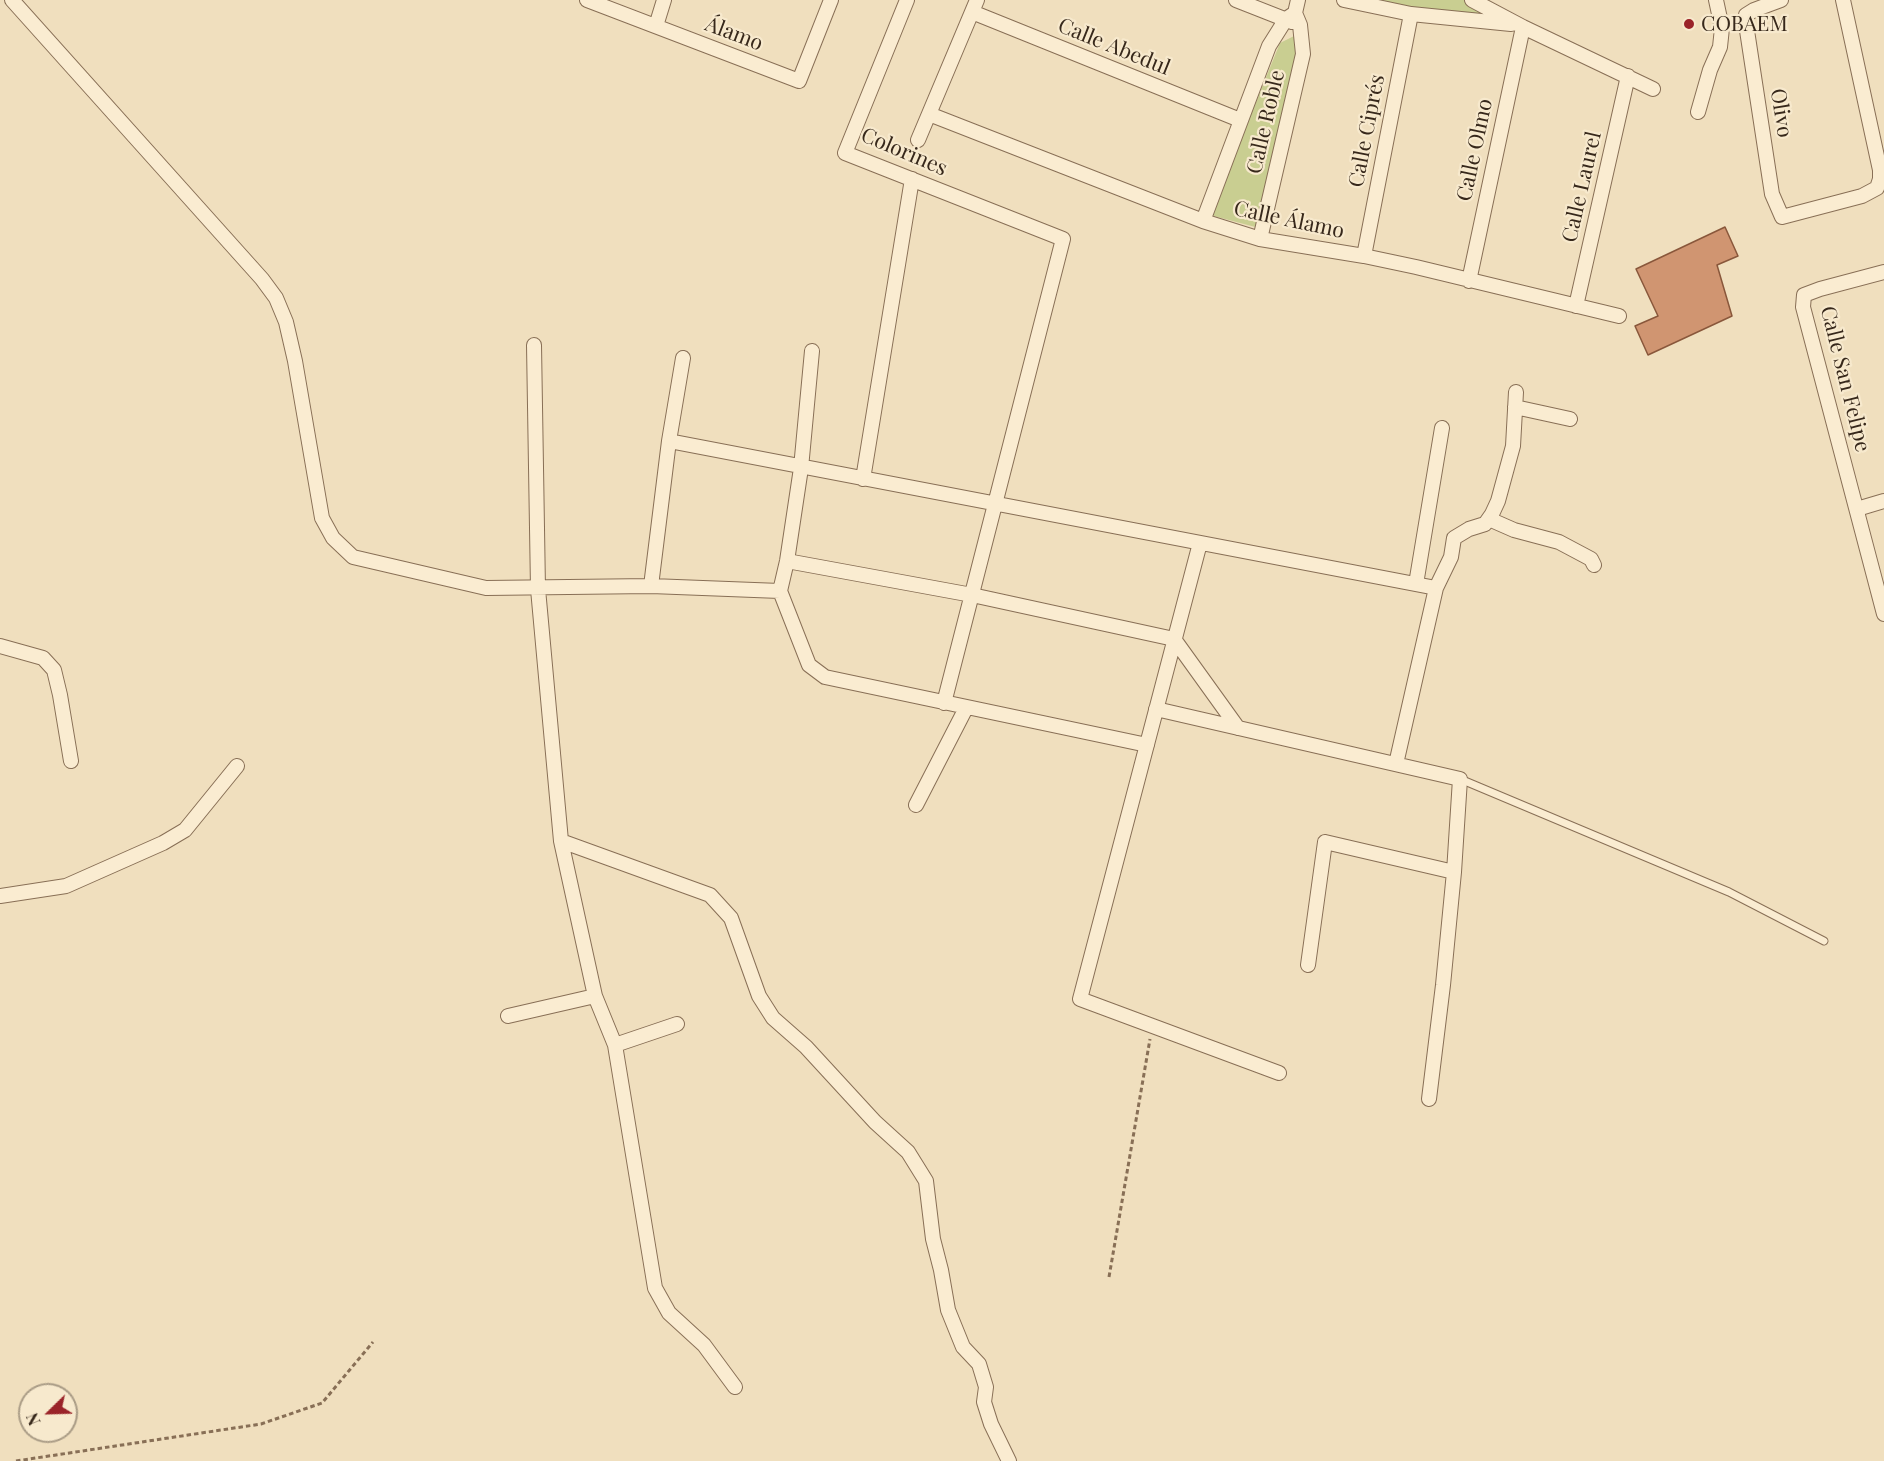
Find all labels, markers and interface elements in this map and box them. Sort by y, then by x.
place label: COBAEM [1701,11,1788,37]
street label: Álamo [702,12,766,56]
street label: Calle Abedul [1054,13,1174,81]
marker: COBAEM [1682,17,1696,31]
street label: Calle Roble [1242,68,1290,176]
street label: Calle Ciprés [1344,72,1390,190]
street label: Olivo [1765,87,1797,139]
street label: Calle Olmo [1452,96,1498,204]
street label: Colorines [857,123,951,181]
street label: Calle Laurel [1557,129,1607,245]
street label: Calle Álamo [1231,196,1347,244]
street label: Calle San Felipe [1815,304,1875,454]
north arrow [18,1383,78,1443]
text: N [21,1410,45,1429]

